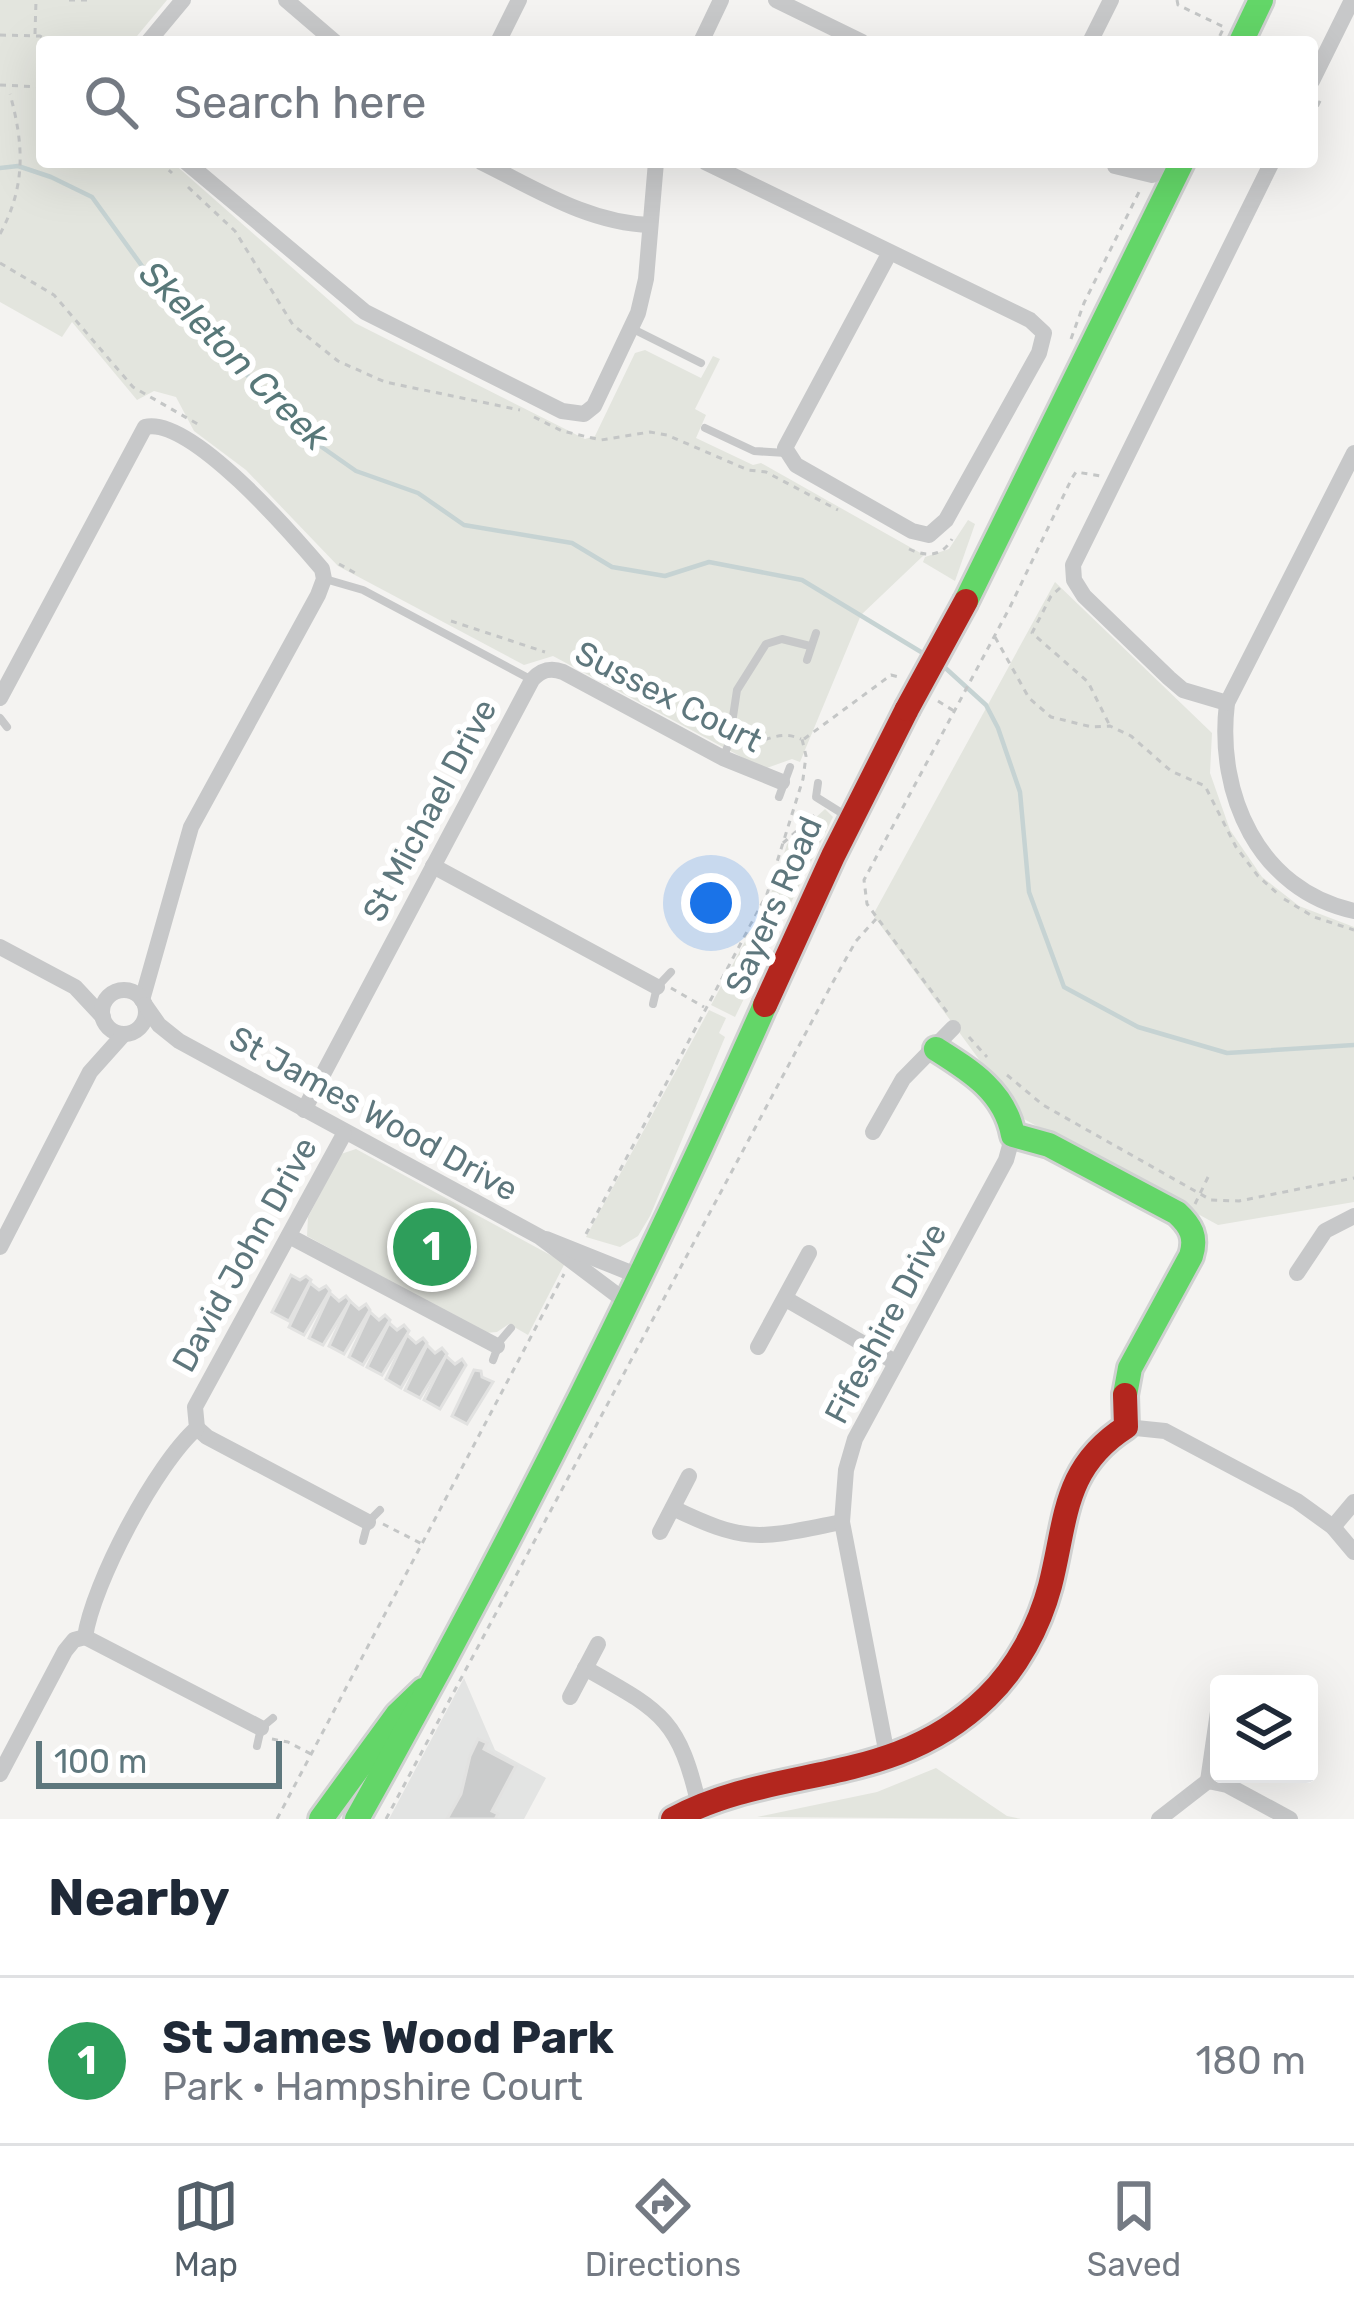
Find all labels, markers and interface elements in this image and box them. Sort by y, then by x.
search box [36,36,1318,168]
icon: search [78,69,144,135]
text: Search here [174,76,426,129]
water label: Skeleton Creek [131,252,339,459]
street label: Sussex Court [569,633,769,760]
street label: St Michael Drive [354,692,504,928]
street label: Sayers Road [717,810,830,1000]
your location [681,873,741,933]
street label: St James Wood Drive [223,1018,525,1209]
street label: David John Drive [164,1130,325,1378]
pin: 1 [393,1202,471,1292]
street label: Fifeshire Drive [816,1216,955,1430]
map controls [1210,1675,1318,1783]
button: layers [1210,1675,1318,1783]
scale bar [36,1735,282,1788]
text: 100 m [54,1742,147,1781]
text: Nearby [48,1867,230,1928]
text: St James Wood Park [162,2011,614,2064]
text: 1 [77,2038,97,2084]
text: 180 m [1196,2038,1306,2084]
text: Park · Hampshire Court [162,2064,583,2110]
tab: Map [173,2173,239,2284]
tab: Directions [585,2173,741,2284]
tab: Saved [1087,2173,1181,2284]

